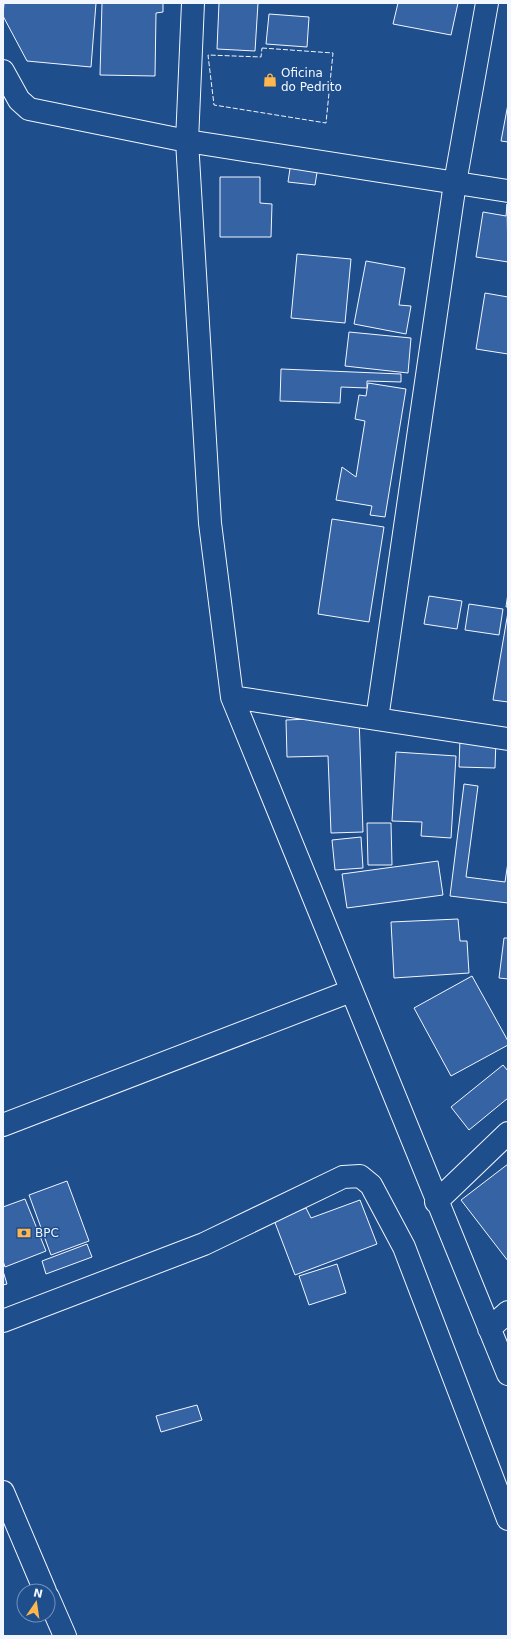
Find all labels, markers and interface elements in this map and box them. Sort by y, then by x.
place label: Oficina do Pedrito [281,66,342,94]
shop icon: Oficina do Pedrito [262,72,278,88]
bank icon: BPC [16,1225,32,1241]
place label: BPC [35,1226,59,1240]
north arrow [16,1583,56,1623]
text: N [32,1586,44,1601]

